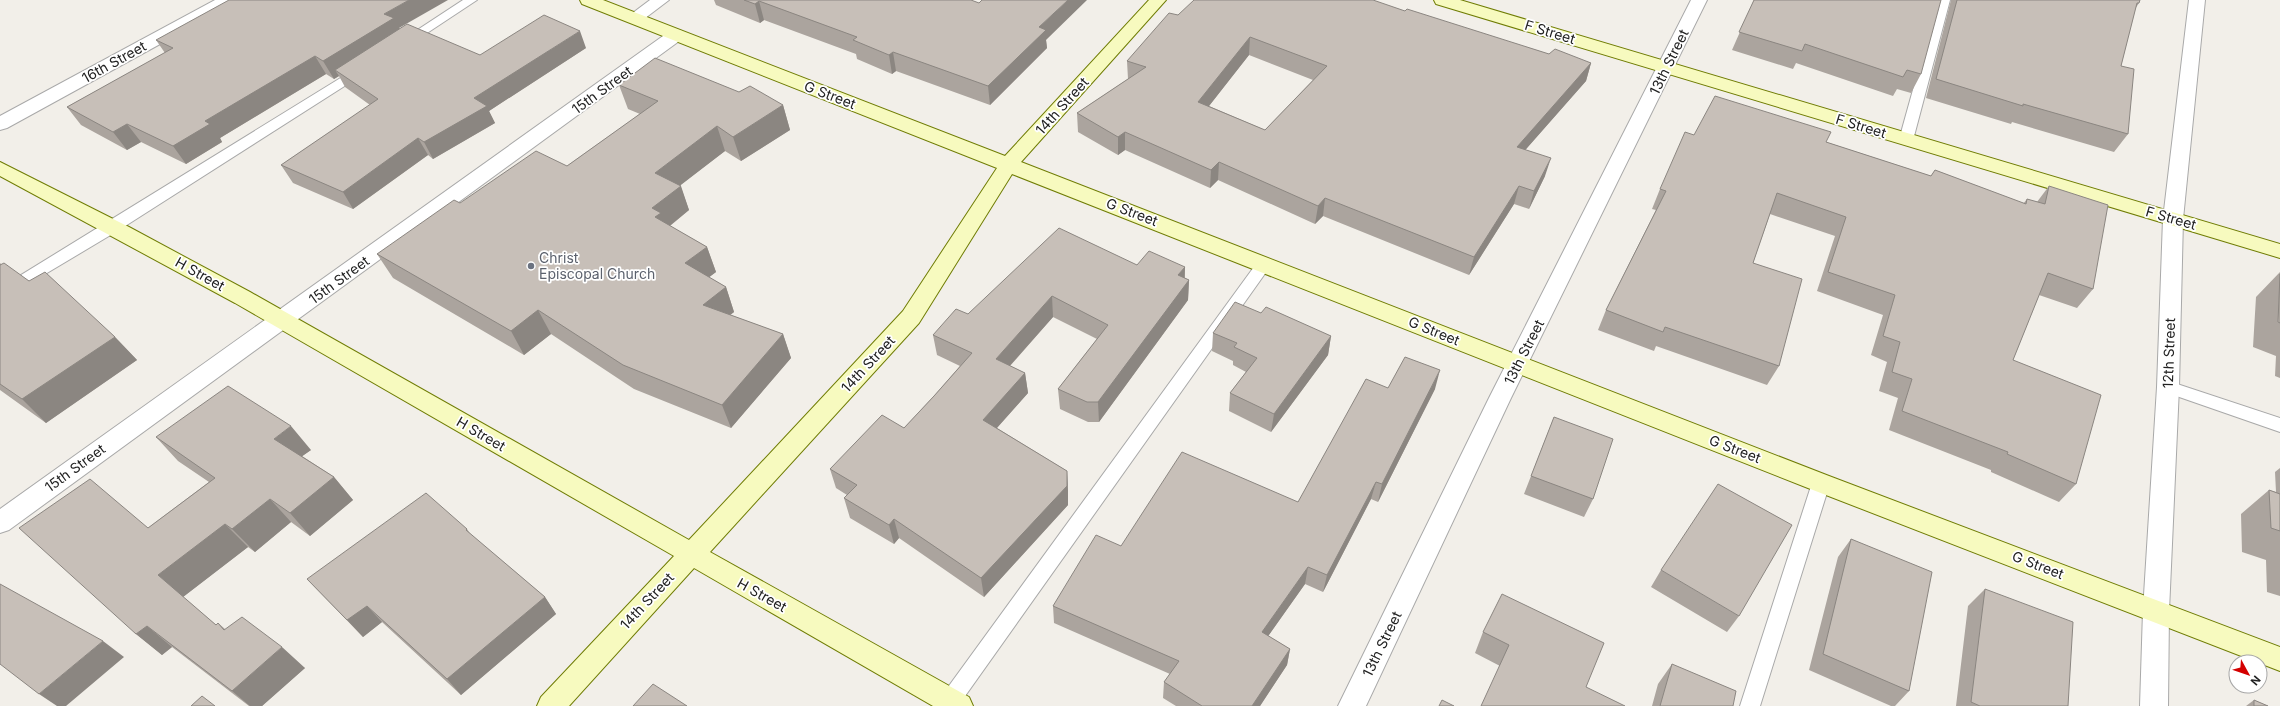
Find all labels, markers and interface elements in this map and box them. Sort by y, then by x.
street label: F Street [1523,16,1578,47]
street label: 13th Street [1645,26,1692,97]
street label: 16th Street [79,37,149,86]
street label: 15th Street [568,62,636,117]
street label: 14th Street [1032,73,1092,138]
street label: G Street [802,77,859,112]
street label: F Street [1834,110,1889,141]
street label: G Street [1104,194,1161,229]
street label: F Street [2144,202,2199,233]
place label: Christ Episcopal Church [539,249,655,282]
street label: 15th Street [305,252,373,307]
street label: H Street [173,253,228,294]
marker: Christ Episcopal Church [526,261,536,271]
street label: G Street [1406,313,1463,349]
street label: 13th Street [1500,316,1547,387]
street label: 12th Street [2159,317,2178,389]
street label: 14th Street [837,332,898,395]
street label: H Street [454,413,509,455]
street label: G Street [1707,431,1764,466]
street label: 15th Street [41,440,109,495]
street label: G Street [2010,547,2067,582]
street label: 14th Street [616,569,677,632]
street label: H Street [735,574,790,615]
street label: 13th Street [1358,608,1405,679]
north arrow [2228,654,2268,694]
text: N [2248,673,2264,688]

